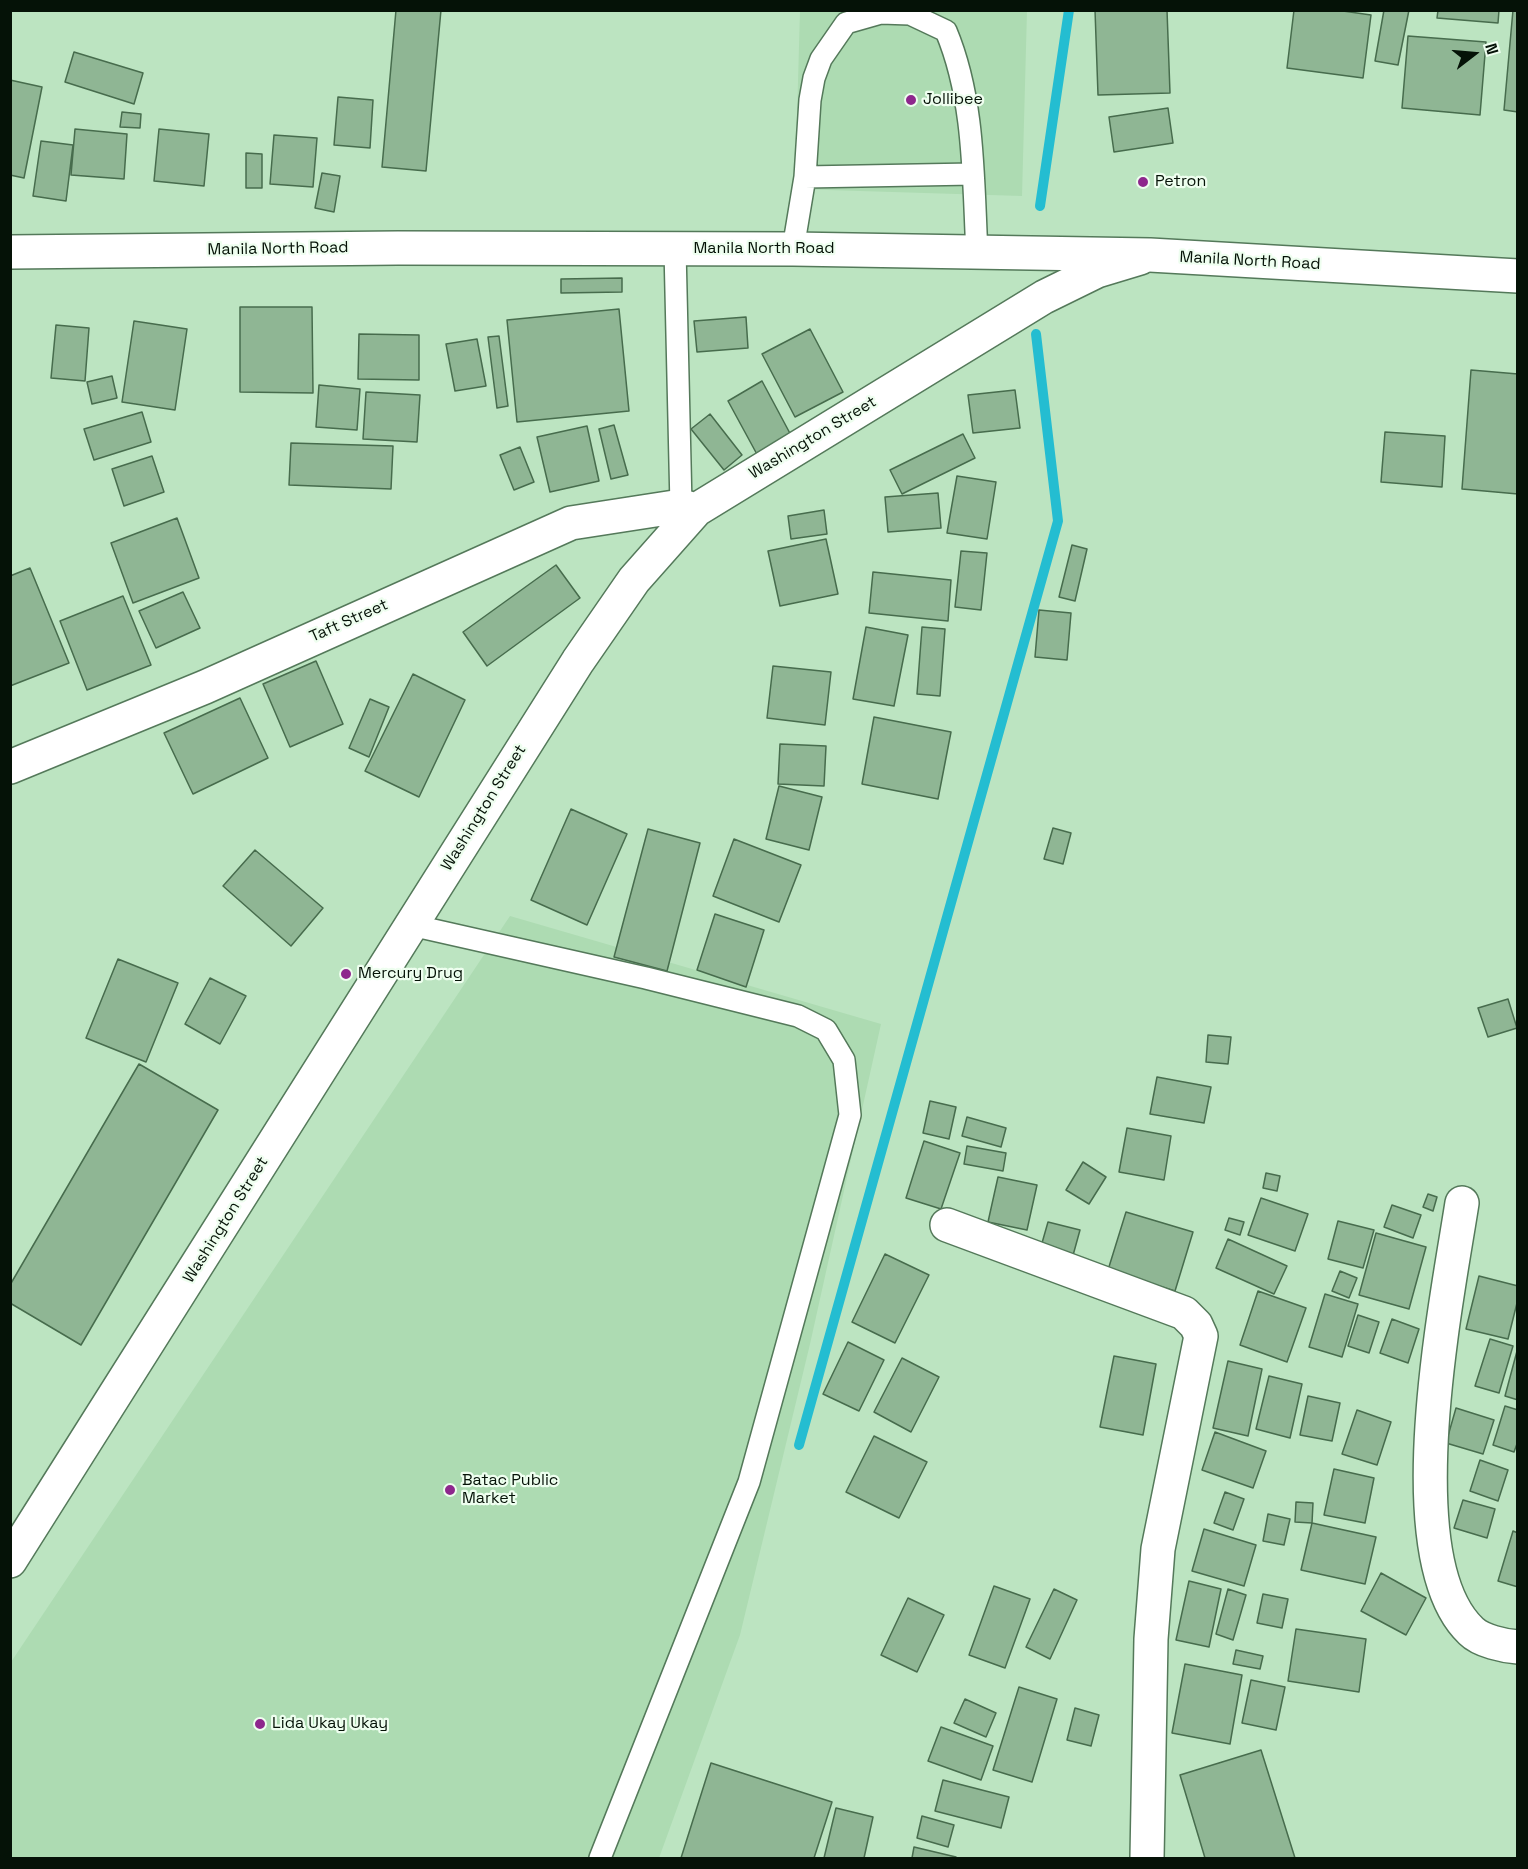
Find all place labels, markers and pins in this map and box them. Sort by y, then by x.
place label: Jollibee [923,90,983,110]
marker: Jollibee [904,93,918,107]
place label: Petron [1155,172,1206,192]
marker: Petron [1136,175,1150,189]
place label: Mercury Drug [358,964,463,984]
marker: Mercury Drug [339,967,353,981]
place label: Batac Public Market [462,1471,558,1509]
marker: Batac Public Market [443,1483,457,1497]
place label: Lida Ukay Ukay [272,1714,388,1734]
marker: Lida Ukay Ukay [253,1717,267,1731]

